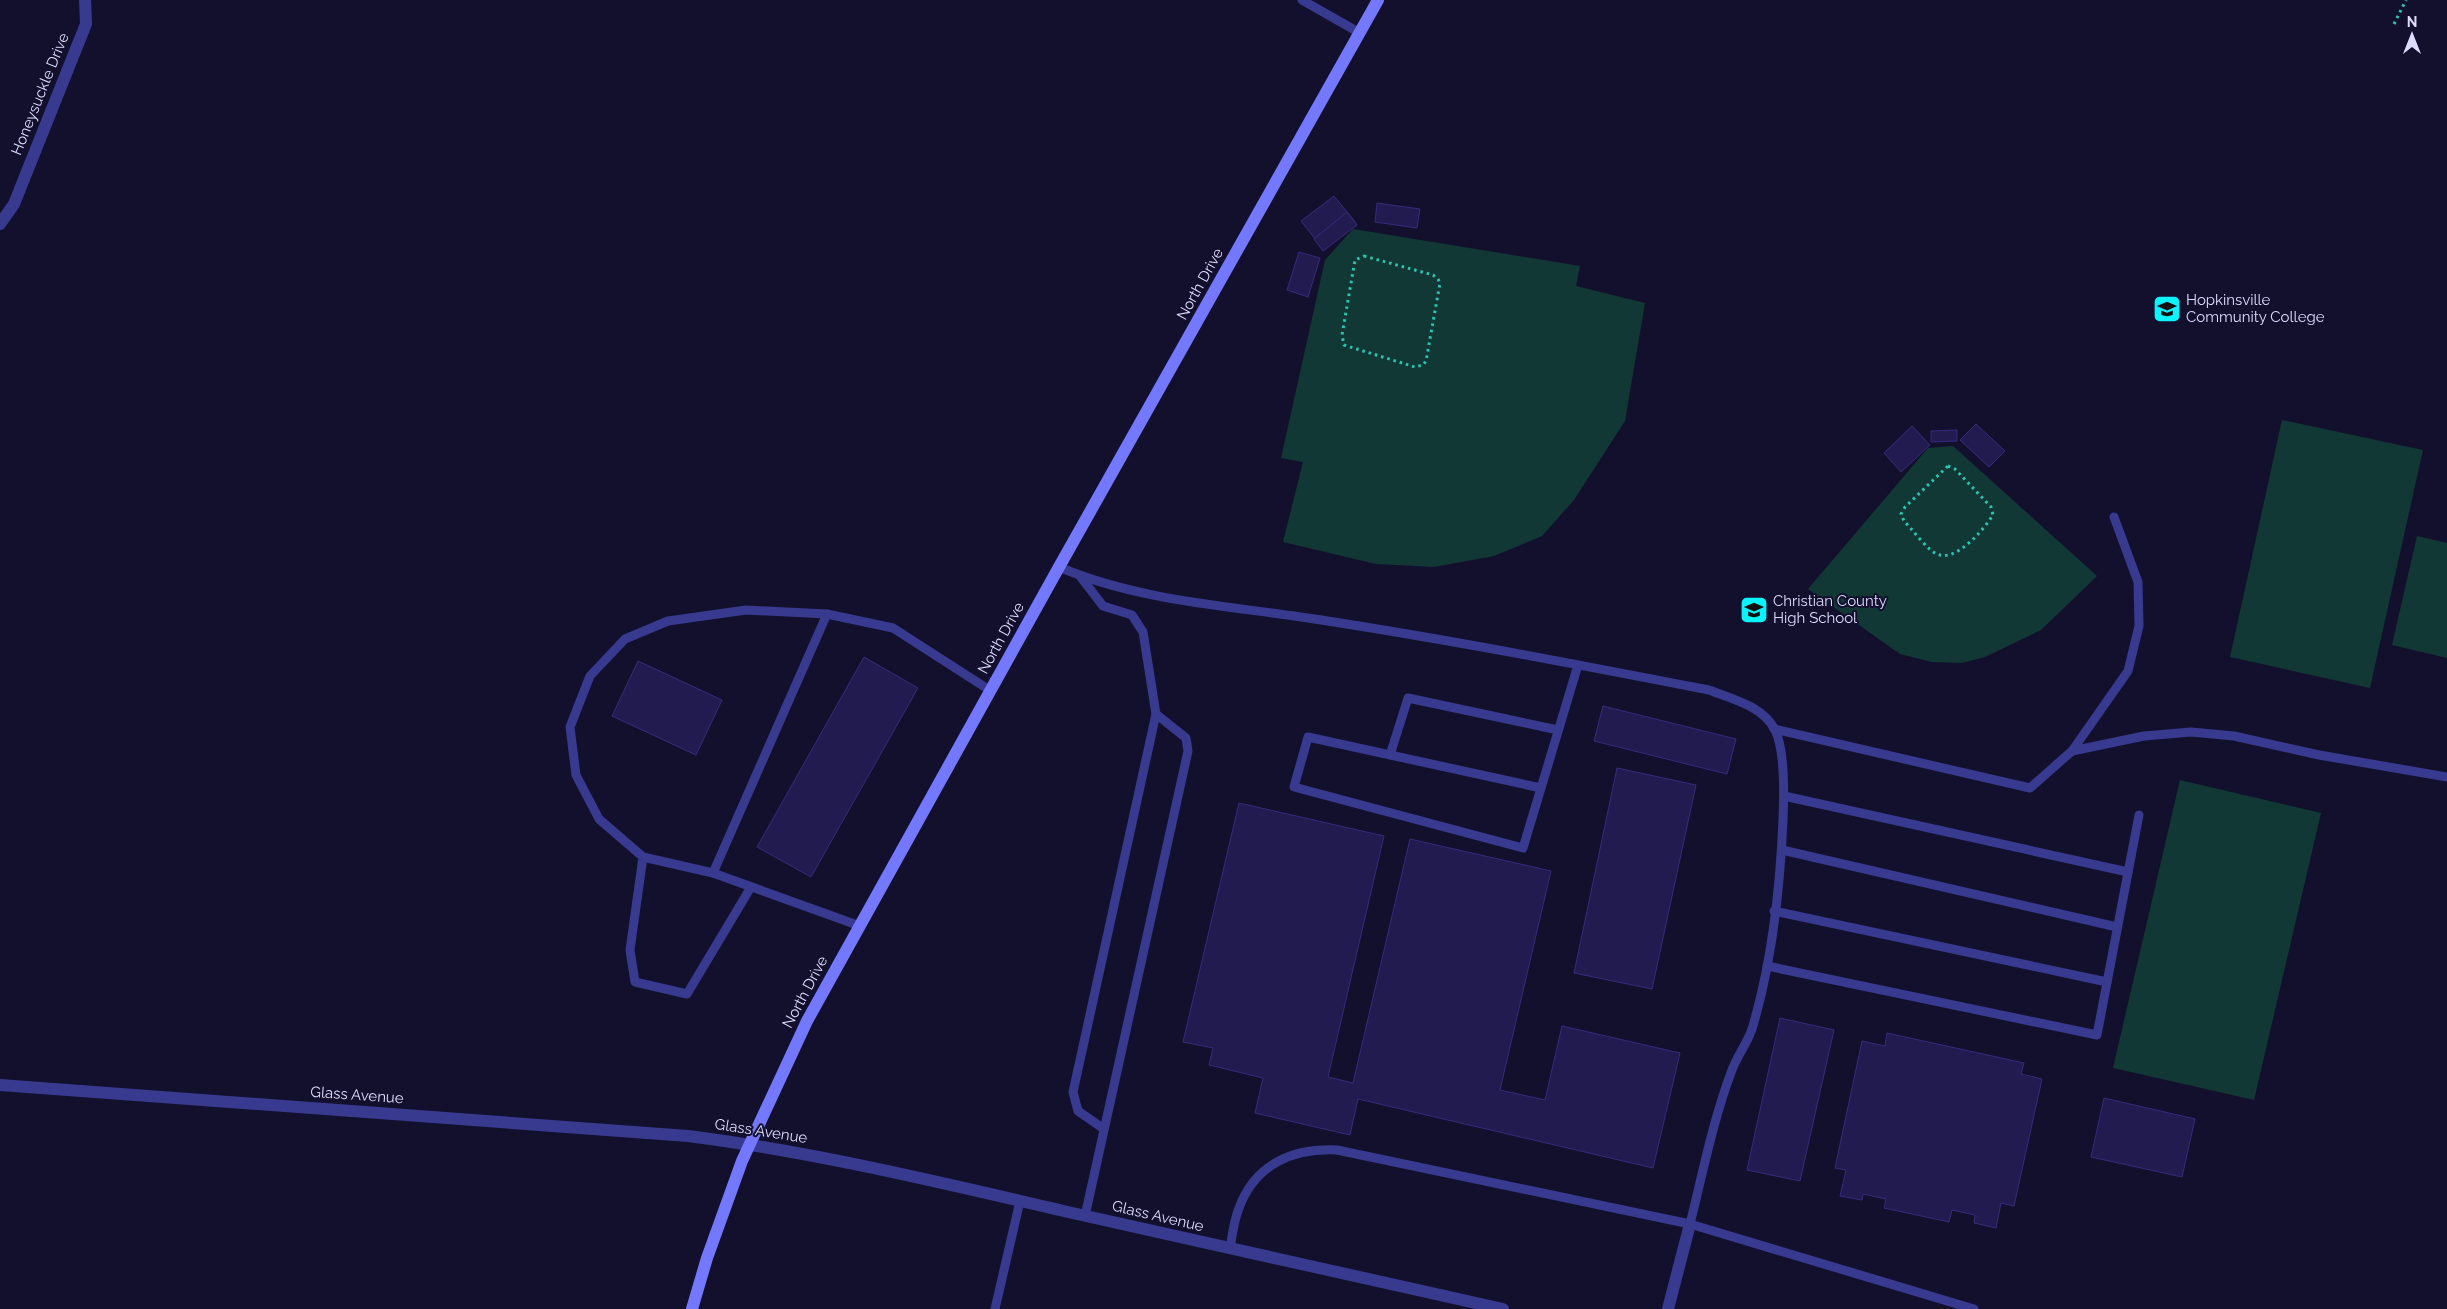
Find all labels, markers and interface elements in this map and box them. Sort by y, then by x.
north arrow [2387,10,2437,60]
text: N [2407,14,2417,30]
street label: Honeysuckle Drive [7,30,73,158]
street label: North Drive [1173,245,1227,323]
place label: Hopkinsville Community College [2186,291,2325,326]
school or university icon: Hopkinsville Community College [2152,294,2182,324]
place label: Christian County High School [1773,592,1887,627]
school or university icon: Christian County High School [1739,595,1769,625]
street label: North Drive [974,599,1028,677]
street label: North Drive [779,953,832,1031]
street label: Glass Avenue [310,1083,404,1107]
street label: Glass Avenue [713,1115,809,1147]
street label: Glass Avenue [1110,1197,1206,1235]

